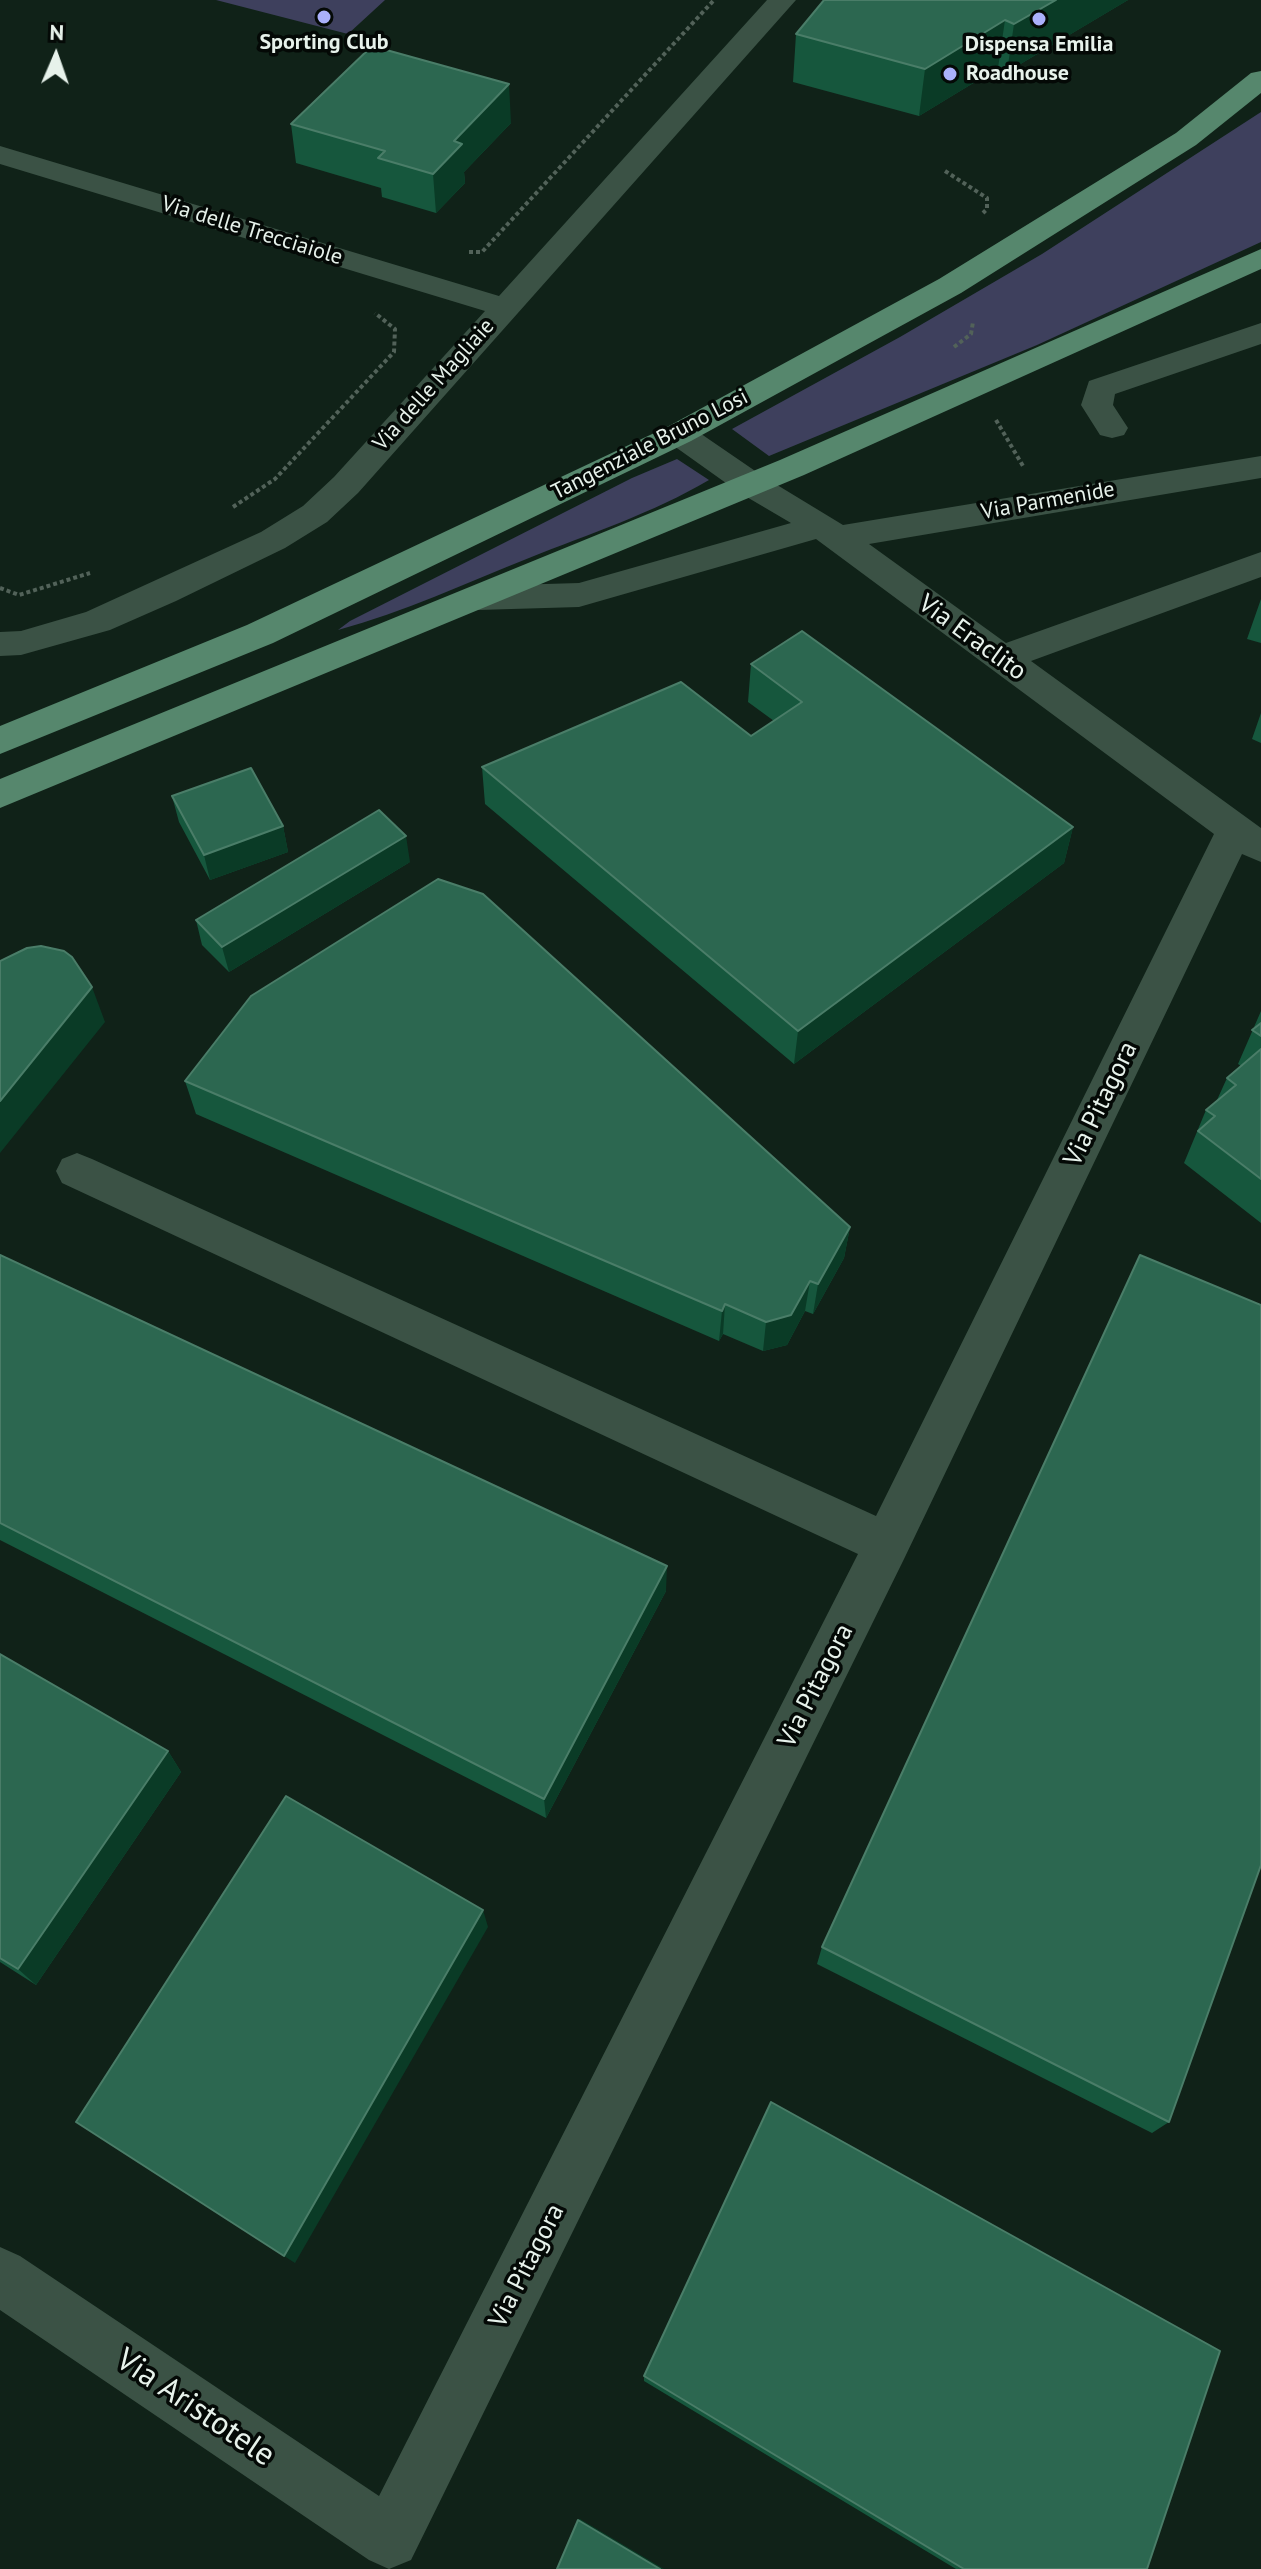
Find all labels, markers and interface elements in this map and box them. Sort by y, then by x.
marker: Sporting Club [315,8,333,26]
marker: Dispensa Emilia [1030,10,1048,28]
north arrow [16,16,96,96]
text: N [49,18,65,46]
place label: Sporting Club [259,30,389,56]
place label: Dispensa Emilia [965,32,1113,58]
place label: Roadhouse [966,61,1069,87]
marker: Roadhouse [941,65,959,83]
street label: Via delle Trecciaiole [158,191,346,271]
street label: Via delle Magliaie [368,314,500,456]
street label: Tangenziale Bruno Losi [547,384,753,506]
street label: Via Parmenide [979,476,1117,526]
street label: Via Eraclito [912,588,1032,688]
street label: Via Pitagora [1058,1037,1144,1171]
street label: Via Pitagora [772,1619,860,1753]
street label: Via Pitagora [483,2199,571,2333]
street label: Via Aristotele [108,2341,282,2475]

